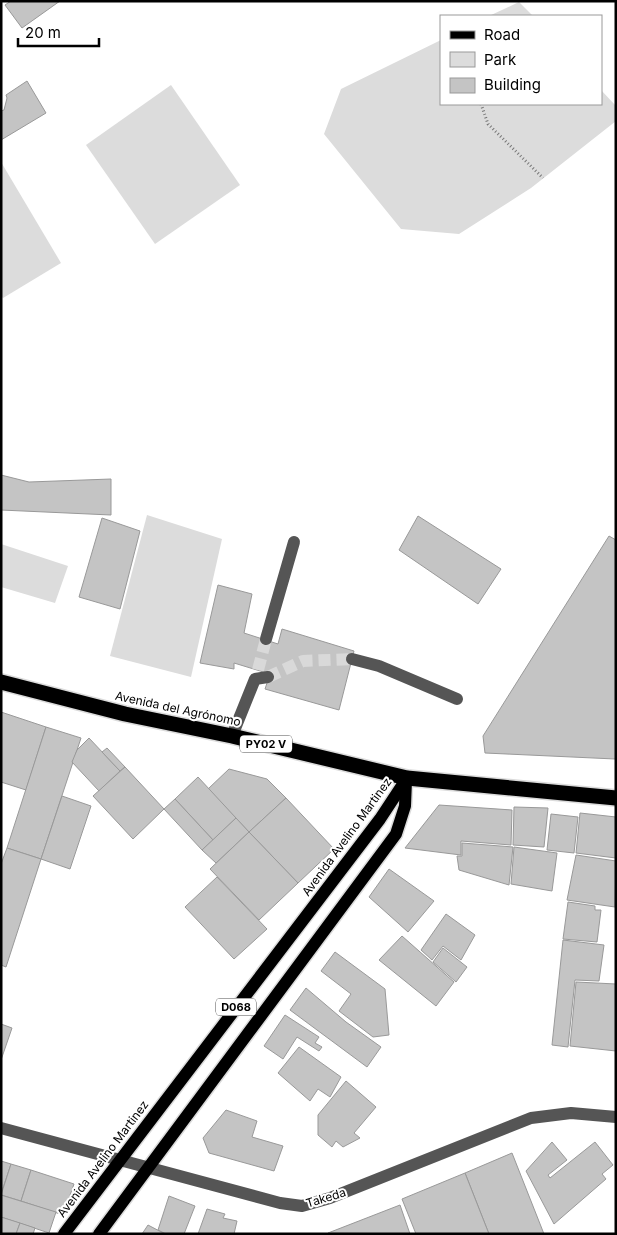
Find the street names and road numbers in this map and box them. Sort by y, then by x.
street label: Avenida del Agrónomo [114,688,242,729]
road number: PY02 V [240,736,292,752]
street label: Avenida Avelino Martinez [299,775,395,899]
road number: D068 [216,999,256,1016]
street label: Avenida Avelino Martinez [54,1097,151,1220]
street label: Takeda [304,1184,348,1211]

